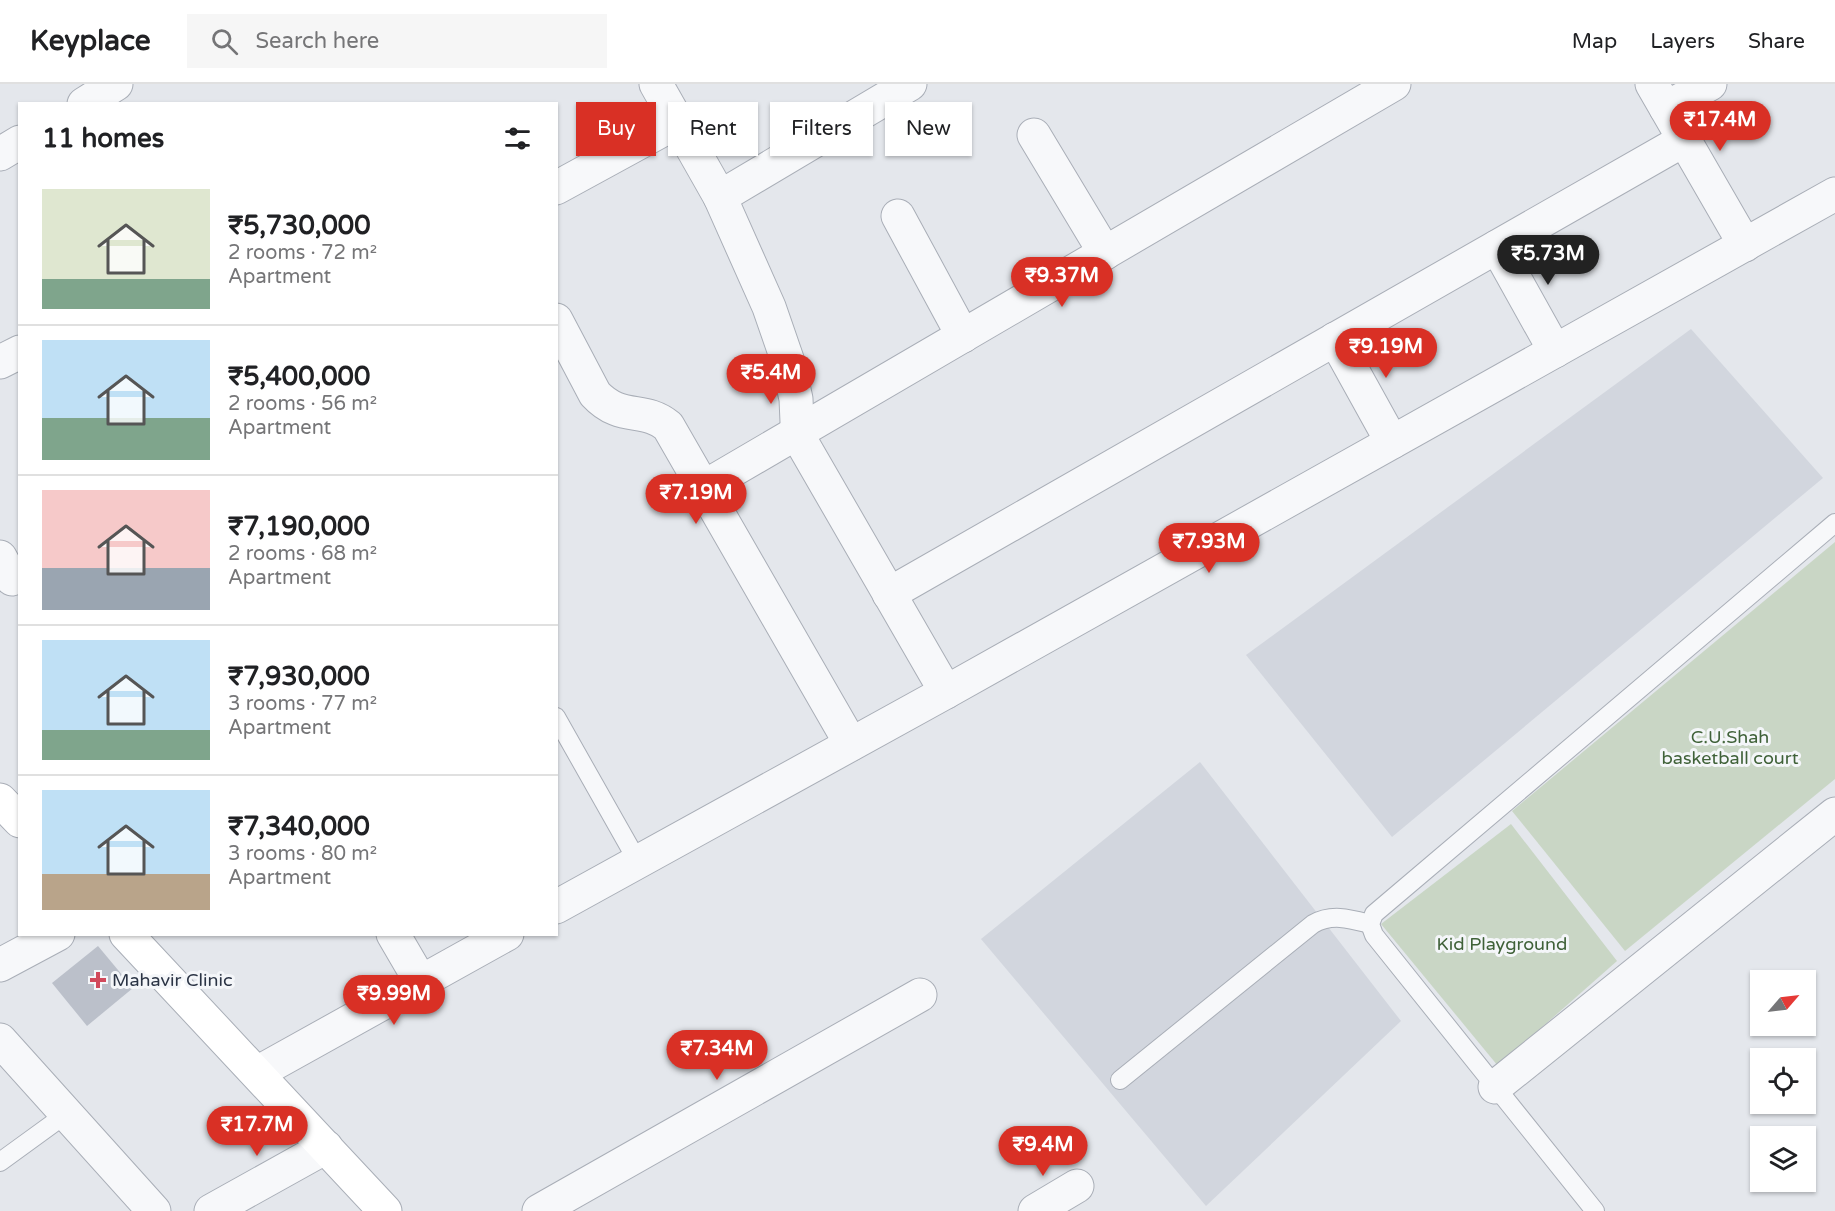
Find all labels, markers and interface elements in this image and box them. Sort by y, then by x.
search box [187,14,607,68]
text: Keyplace [30,24,151,58]
icon: search [208,25,241,58]
text: Search here [256,28,379,54]
text: Map [1572,29,1617,54]
text: Layers [1650,29,1715,54]
text: Share [1748,29,1805,54]
pin: ₹17.4M [1671,101,1769,152]
chip: Buy [576,102,656,156]
chip: Rent [668,102,758,156]
chip: Filters [770,102,873,156]
chip: New [885,102,972,156]
text: ₹17.4M [1684,108,1756,132]
icon: filters [501,122,534,155]
text: 11 homes [42,123,164,154]
text: ₹5,730,000 [228,210,371,241]
icon: home [90,213,162,285]
pin: ₹5.73M [1499,235,1597,286]
text: 2 rooms · 72 m² [228,241,377,265]
text: ₹5.73M [1511,242,1585,266]
pin: ₹9.37M [1013,257,1111,308]
text: ₹9.37M [1025,264,1099,288]
text: Apartment [228,265,331,289]
pin: ₹9.19M [1337,328,1435,379]
text: ₹9.19M [1349,335,1423,359]
pin: ₹5.4M [729,354,813,405]
text: ₹5,400,000 [228,361,370,392]
text: ₹5.4M [741,361,801,385]
icon: home [90,364,162,436]
text: 2 rooms · 56 m² [228,392,377,416]
text: Apartment [228,416,331,440]
pin: ₹7.19M [647,474,745,525]
text: ₹7.19M [660,481,732,505]
text: ₹7,190,000 [228,511,370,542]
icon: home [90,514,162,586]
pin: ₹7.93M [1160,523,1258,574]
text: ₹7.93M [1173,530,1245,554]
text: 2 rooms · 68 m² [228,542,377,566]
text: Apartment [228,566,331,590]
text: ₹7,930,000 [228,661,370,692]
icon: home [90,664,162,736]
text: 3 rooms · 77 m² [228,692,377,716]
text: Apartment [228,716,331,740]
park label: C.U.Shah basketball court [1661,726,1799,769]
text: ₹7,340,000 [228,811,370,842]
icon: home [90,814,162,886]
text: 3 rooms · 80 m² [228,842,377,866]
text: Apartment [228,866,331,890]
park label: Kid Playground [1437,933,1567,955]
place label: Mahavir Clinic [112,969,233,991]
north arrow [1750,970,1816,1036]
map controls [1750,970,1816,1192]
marker: Mahavir Clinic [89,971,107,989]
pin: ₹9.99M [345,975,443,1026]
text: ₹9.99M [357,982,431,1006]
pin: ₹7.34M [668,1030,766,1081]
text: ₹7.34M [681,1037,753,1061]
button: locate [1750,1048,1816,1114]
pin: ₹17.7M [208,1106,306,1157]
text: ₹17.7M [221,1113,293,1137]
pin: ₹9.4M [1001,1126,1085,1177]
button: layers [1750,1126,1816,1192]
text: ₹9.4M [1013,1133,1073,1157]

